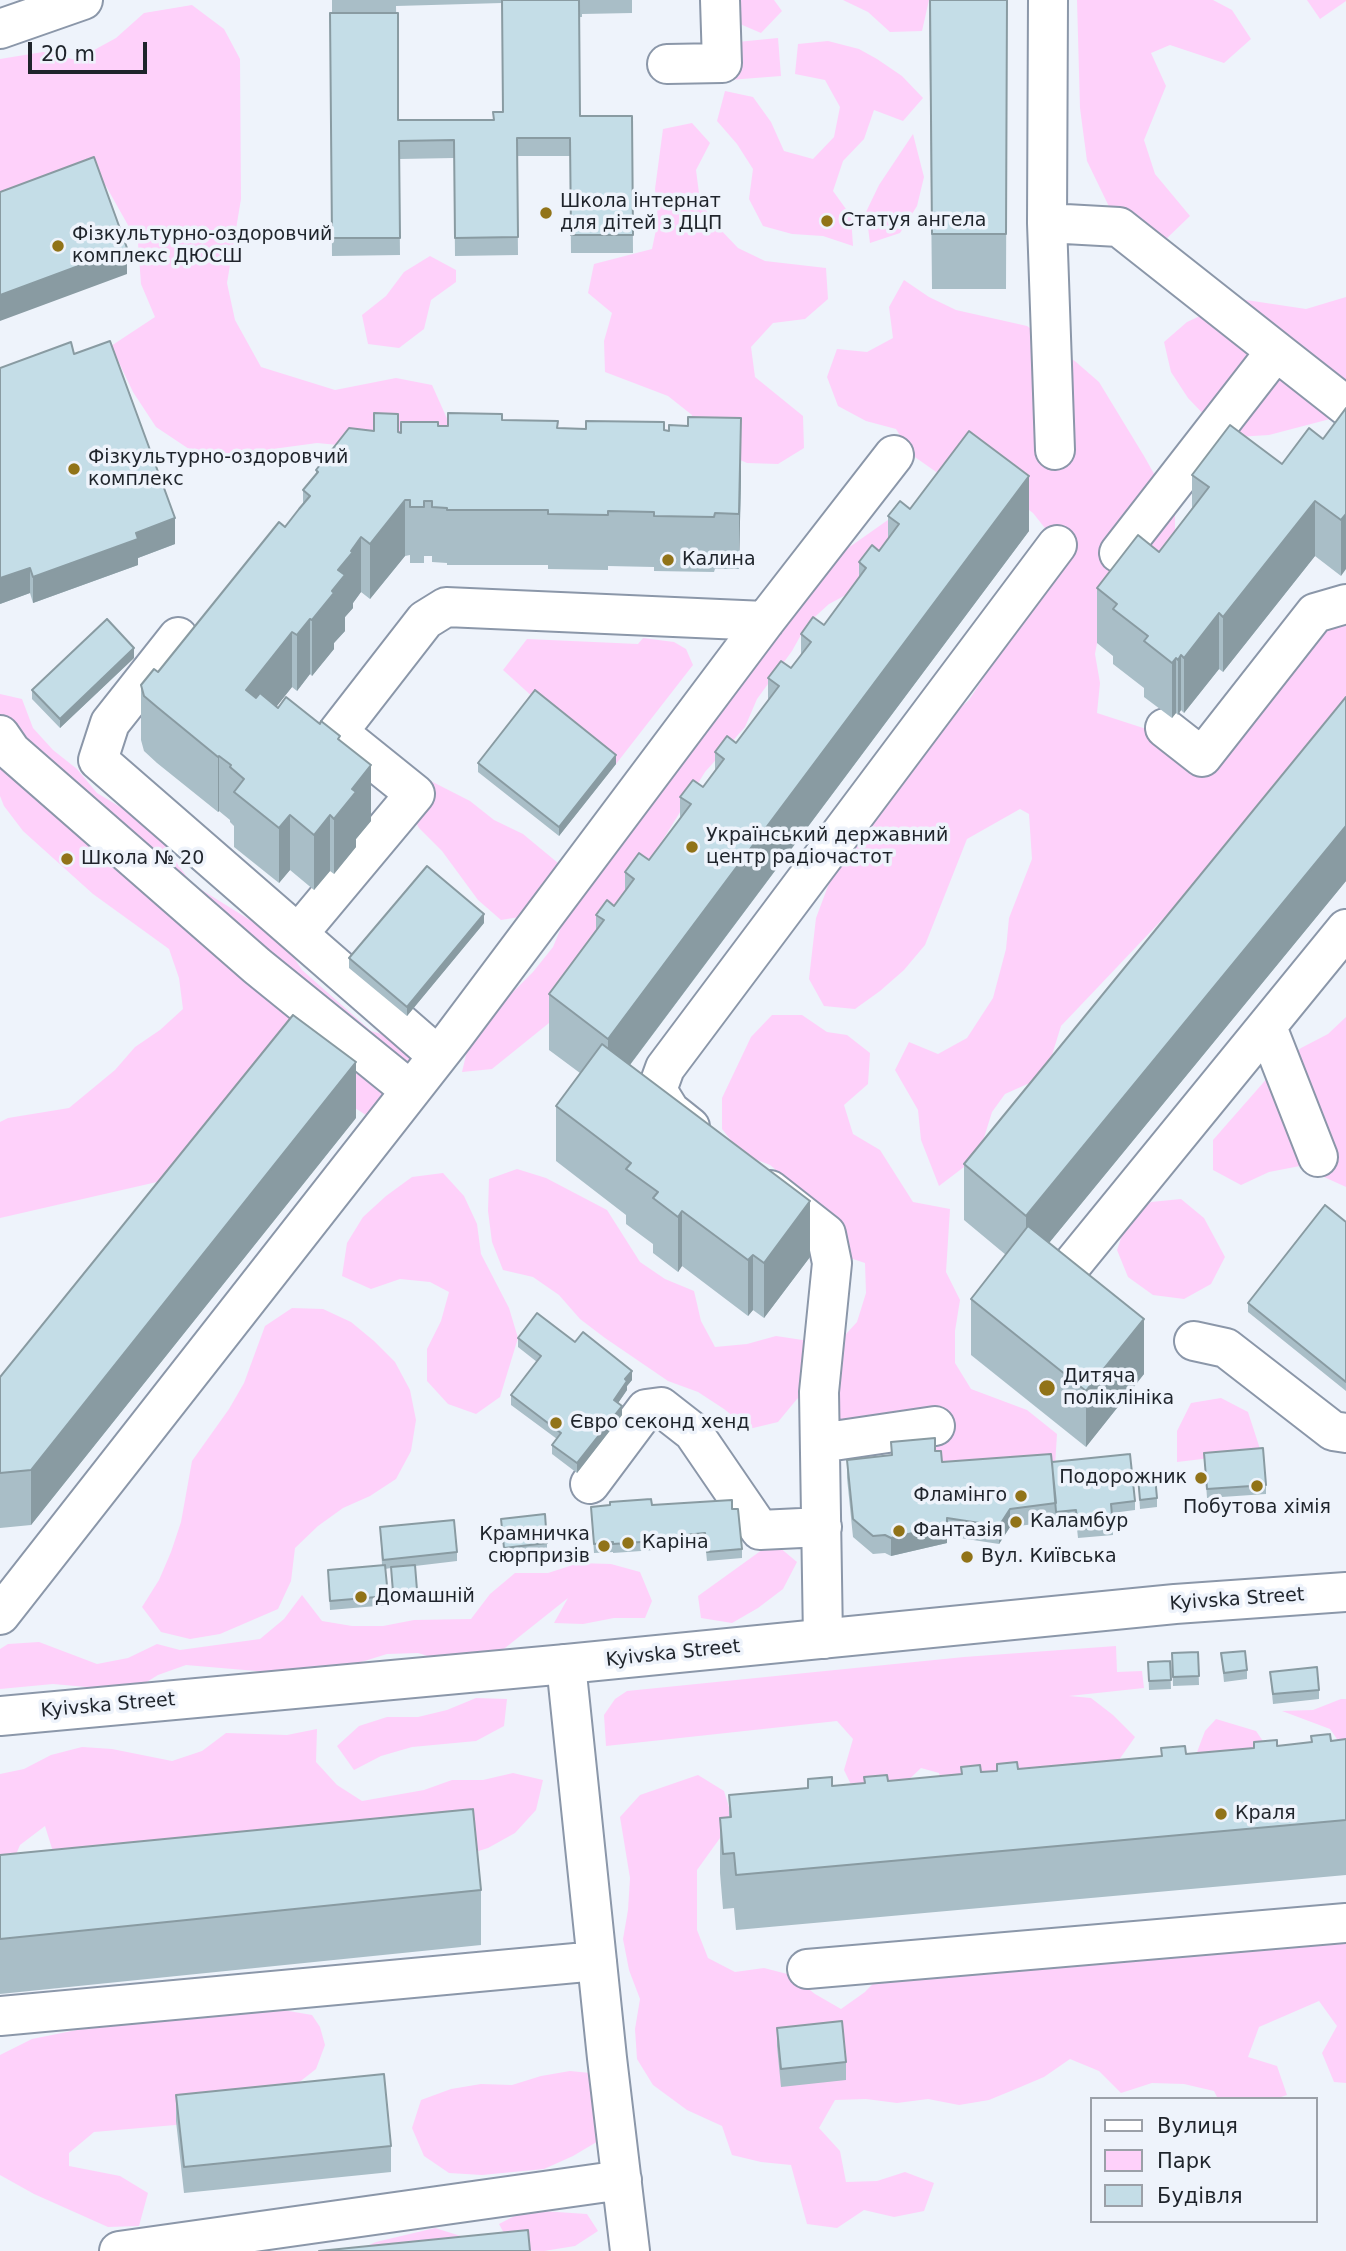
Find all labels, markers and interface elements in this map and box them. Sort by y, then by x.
scale bar [32,28,150,72]
text: 20 m [41,42,95,66]
place label: Школа інтернат для дітей з ДЦП [560,191,722,235]
marker: Школа інтернат для дітей з ДЦП [538,205,554,221]
place label: Статуя ангела [841,210,986,232]
marker: Статуя ангела [819,213,835,229]
place label: Фізкультурно-оздоровчий комплекс ДЮСШ [72,224,332,268]
marker: Фізкультурно-оздоровчий комплекс ДЮСШ [50,238,66,254]
place label: Фізкультурно-оздоровчий комплекс [88,447,348,491]
marker: Фізкультурно-оздоровчий комплекс [66,461,82,477]
place label: Калина [682,549,756,571]
marker: Калина [660,552,676,568]
place label: Український державний центр радіочастот [706,825,948,869]
marker: Український державний центр радіочастот [684,839,700,855]
place label: Школа № 20 [81,848,204,870]
marker: Школа № 20 [59,851,75,867]
place label: Дитяча поліклініка [1063,1366,1174,1410]
marker: Дитяча поліклініка [1037,1378,1057,1398]
place label: Євро секонд хенд [570,1412,750,1434]
marker: Євро секонд хенд [548,1415,564,1431]
place label: Подорожник [1059,1467,1187,1489]
marker: Подорожник [1193,1470,1209,1486]
marker: Побутова хімія [1249,1478,1265,1494]
place label: Фламінго [913,1485,1007,1507]
marker: Фламінго [1013,1488,1029,1504]
place label: Побутова хімія [1183,1497,1331,1519]
place label: Каламбур [1030,1511,1128,1533]
marker: Каламбур [1008,1514,1024,1530]
place label: Фантазія [913,1520,1003,1542]
marker: Фантазія [891,1523,907,1539]
place label: Крамничка сюрпризів [479,1524,590,1568]
place label: Каріна [642,1532,709,1554]
marker: Каріна [620,1535,636,1551]
marker: Крамничка сюрпризів [596,1538,612,1554]
place label: Вул. Київська [981,1546,1117,1568]
marker: Вул. Київська [959,1549,975,1565]
street label: Kyivska Street [1169,1584,1305,1616]
place label: Домашній [375,1586,475,1608]
marker: Домашній [353,1589,369,1605]
street label: Kyivska Street [605,1636,741,1672]
street label: Kyivska Street [40,1689,176,1723]
place label: Краля [1235,1803,1296,1825]
marker: Краля [1213,1806,1229,1822]
legend [1090,2097,1318,2223]
text: Вулиця [1157,2114,1238,2138]
text: Парк [1157,2149,1212,2173]
text: Будівля [1157,2184,1243,2208]

